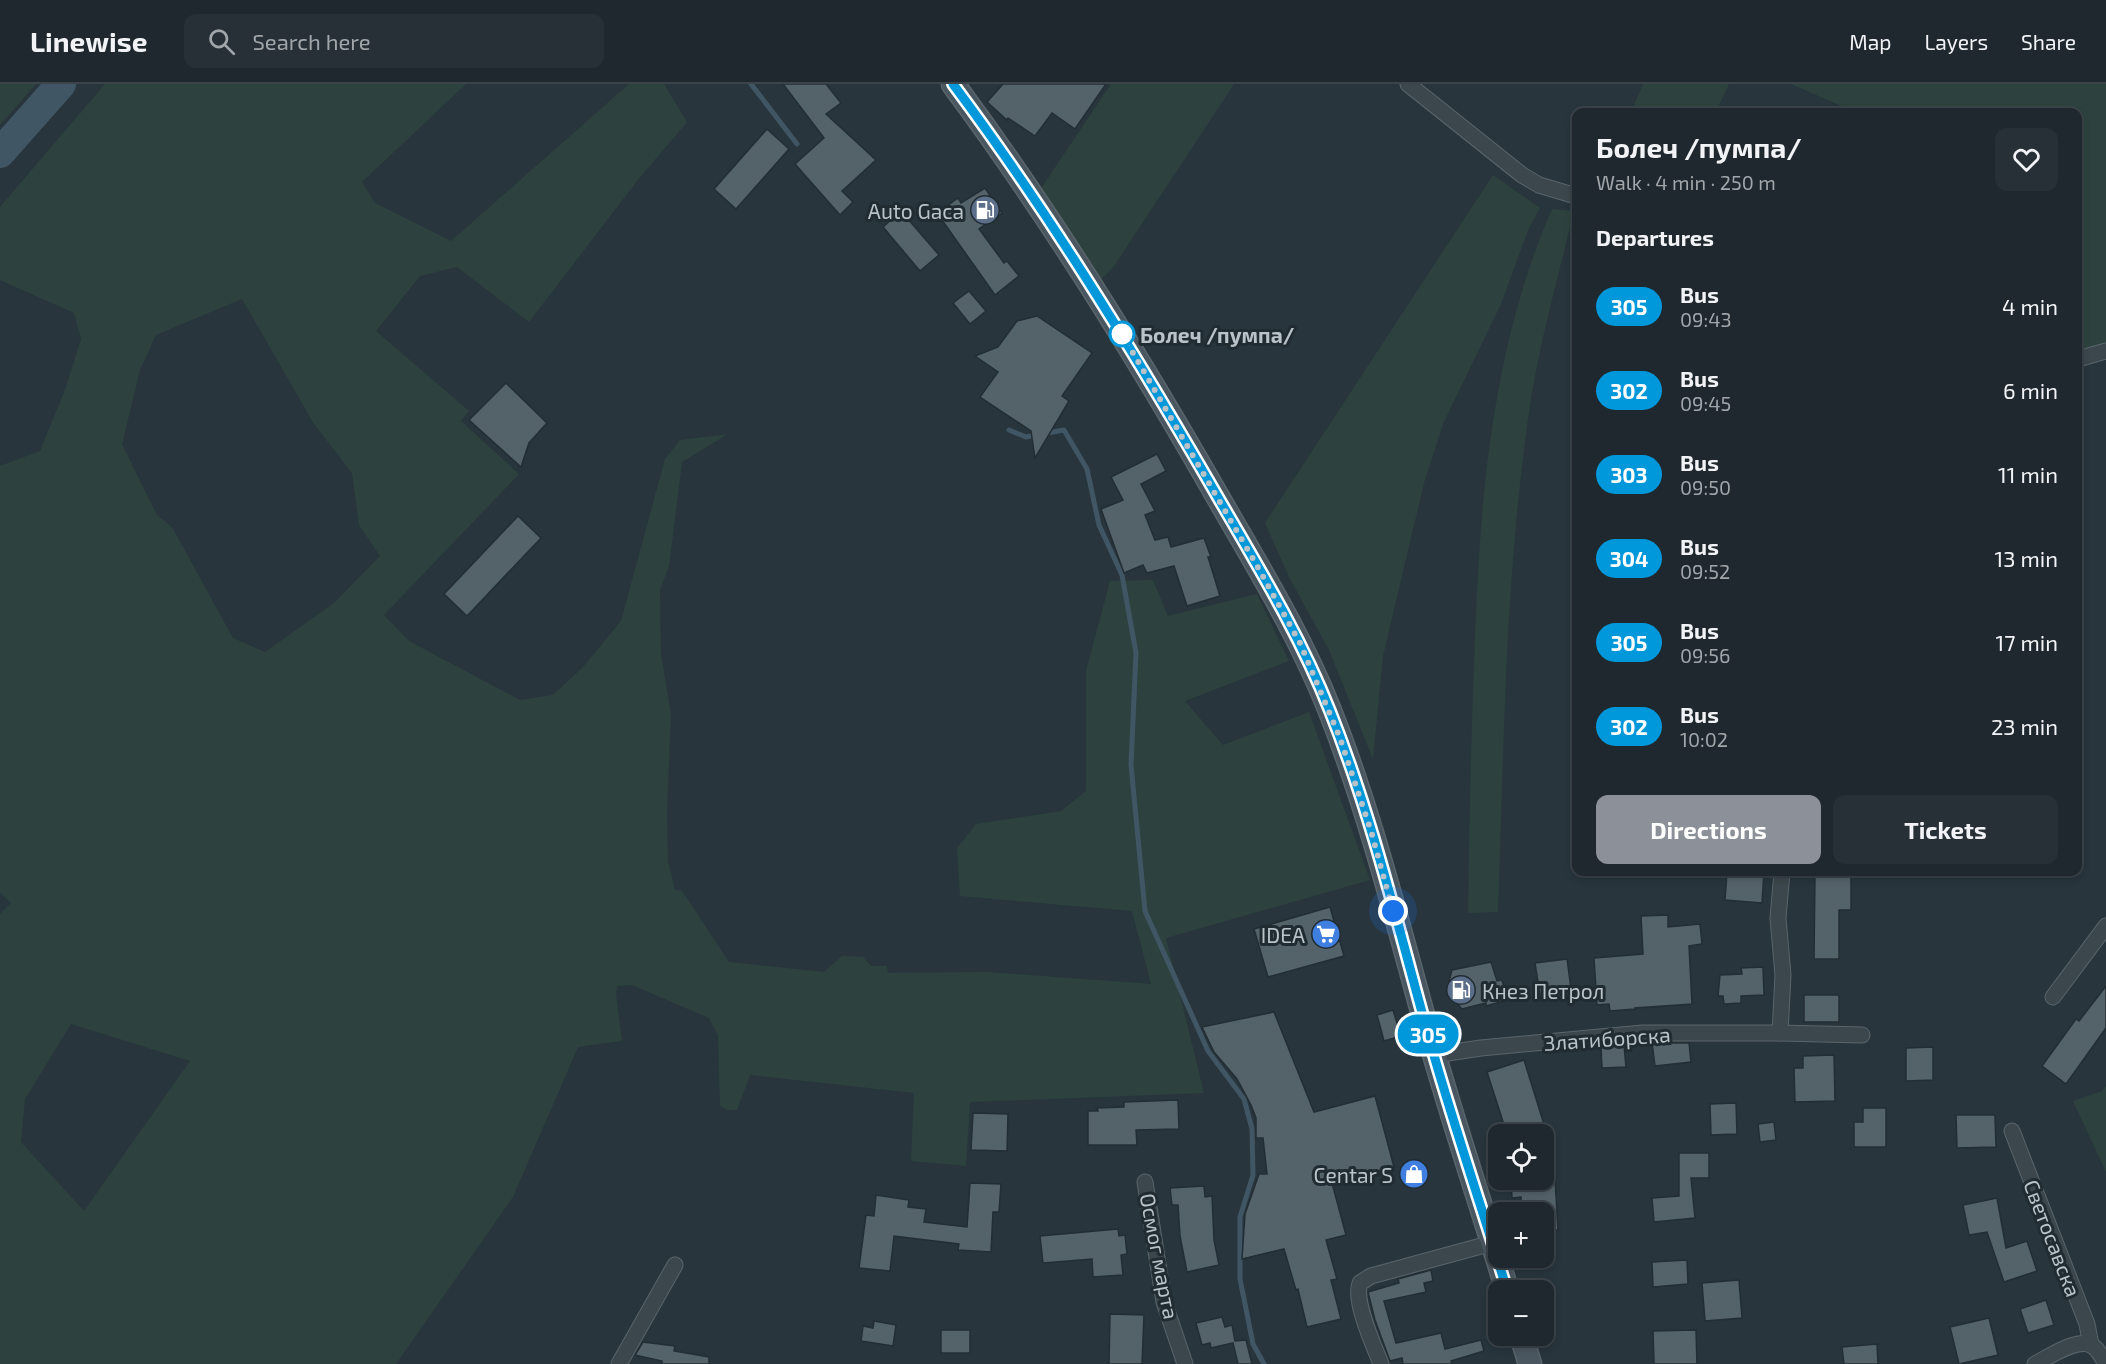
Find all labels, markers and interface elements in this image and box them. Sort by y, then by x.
search box [184,14,604,68]
text: Linewise [30,24,148,58]
icon: search [205,25,238,58]
text: Search here [253,28,371,54]
text: Map [1849,29,1891,54]
text: Layers [1924,29,1988,54]
text: Share [2021,29,2076,54]
button: heart [1995,128,2058,191]
text: Болеч /пумпа/ [1596,130,1802,164]
text: Walk · 4 min · 250 m [1596,170,1776,194]
fuel station icon: Auto Gaca [969,194,1001,226]
place label: Auto Gaca [868,198,964,223]
text: Departures [1596,224,1714,250]
text: Bus [1680,281,1719,307]
text: 4 min [2002,293,2058,319]
text: 305 [1611,294,1647,319]
text: 09:43 [1680,307,1732,331]
marker: Болеч /пумпа/ [1109,321,1135,347]
place label: Болеч /пумпа/ [1140,322,1295,347]
text: Bus [1680,365,1719,391]
text: 6 min [2003,377,2058,403]
text: 302 [1610,378,1648,403]
text: 09:45 [1680,391,1731,415]
text: Bus [1680,449,1719,475]
text: 11 min [1998,461,2058,487]
text: 303 [1610,462,1648,487]
text: 09:50 [1680,475,1731,499]
text: Bus [1680,533,1719,559]
text: 13 min [1995,545,2058,571]
text: 304 [1610,546,1648,571]
text: 09:52 [1680,559,1730,583]
text: Bus [1680,617,1719,643]
text: 17 min [1996,629,2058,655]
text: 305 [1611,630,1647,655]
text: 09:56 [1680,643,1730,667]
text: Bus [1680,701,1719,727]
text: 23 min [1991,713,2058,739]
text: 302 [1610,714,1648,739]
text: 10:02 [1680,727,1728,751]
button: Directions [1596,795,1821,864]
button: Tickets [1833,795,2058,864]
your location [1378,896,1408,926]
supermarket icon: IDEA [1310,918,1342,950]
place label: IDEA [1261,922,1305,947]
fuel station icon: Кнез Петрол [1445,974,1477,1006]
place label: Кнез Петрол [1482,978,1604,1003]
line badge: 305 [1394,1014,1462,1054]
street label: Златиборска [1543,1021,1671,1055]
text: 305 [1410,1022,1446,1047]
map controls [1488,1124,1554,1346]
button: locate [1488,1124,1554,1190]
shop icon: Centar S [1398,1158,1430,1190]
place label: Centar S [1314,1162,1393,1187]
street label: Светосавска [2019,1176,2087,1300]
street label: Осмог марта [1136,1191,1184,1321]
button: + [1488,1202,1554,1268]
button: − [1488,1280,1554,1346]

